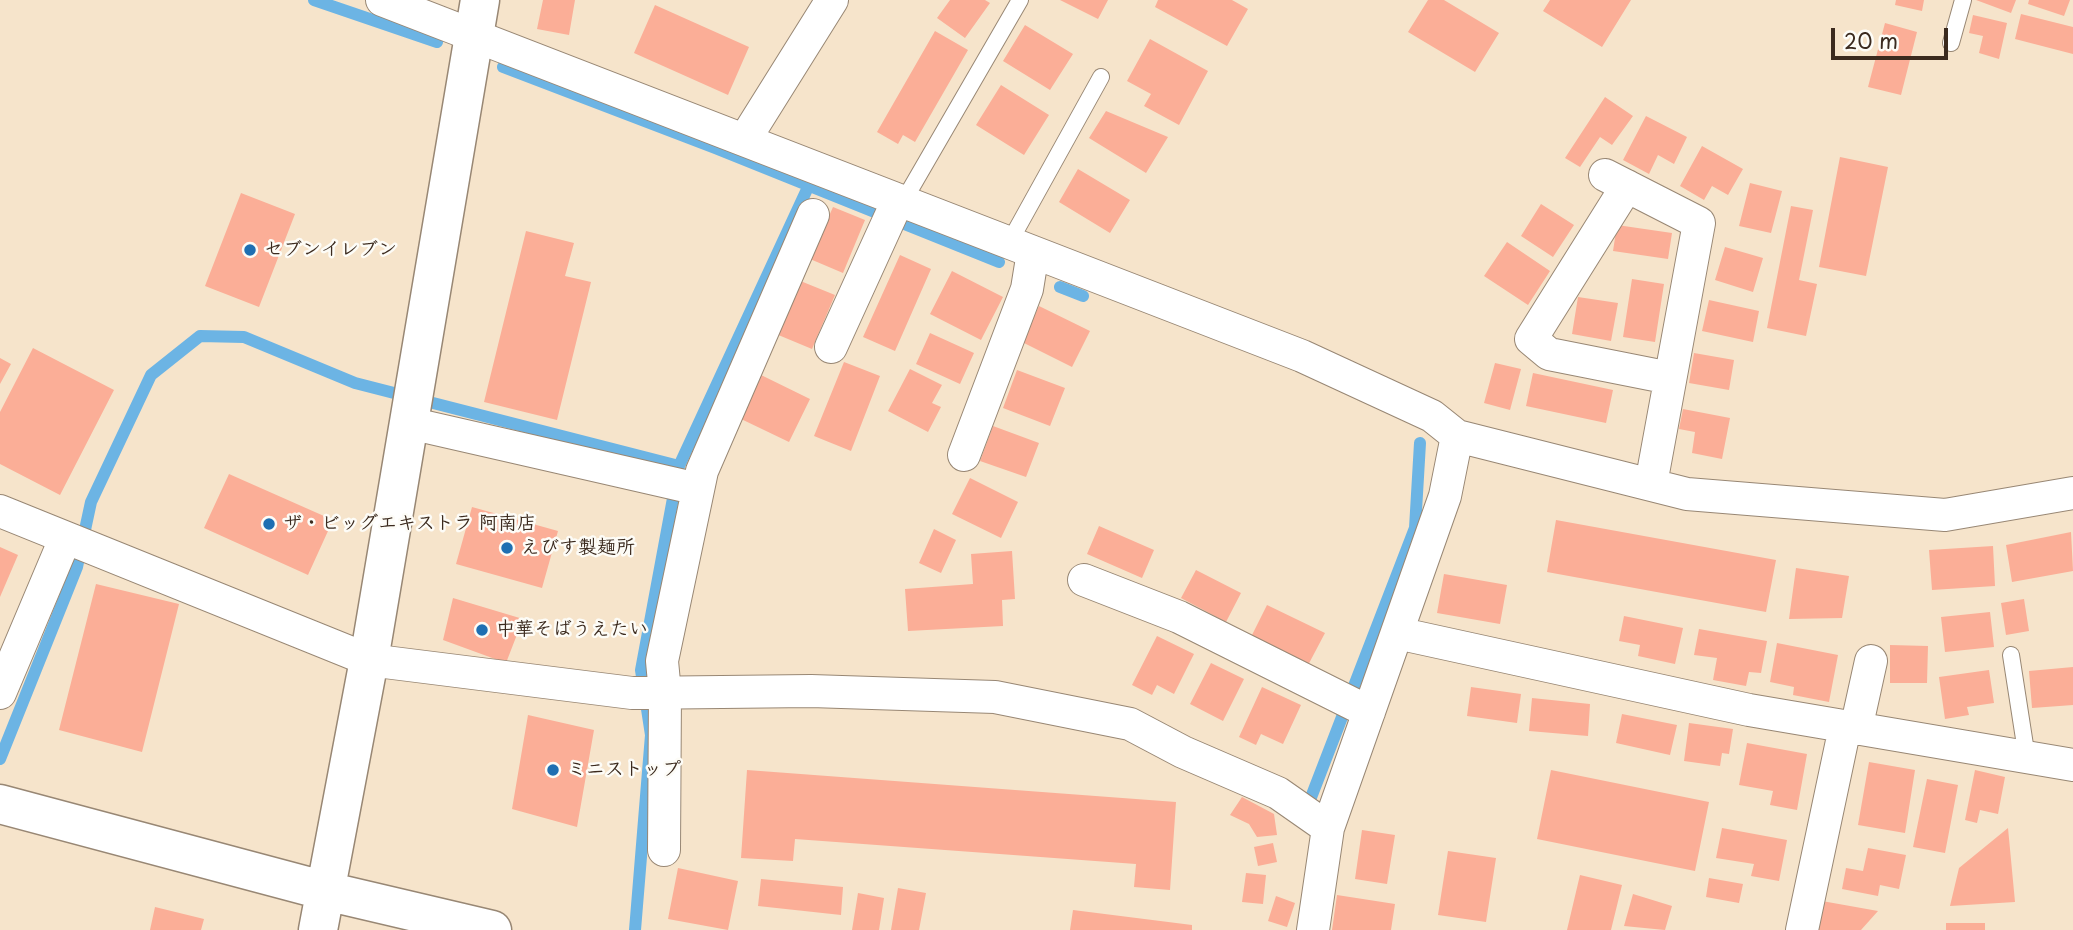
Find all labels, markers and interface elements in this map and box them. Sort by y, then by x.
scale bar [1835,14,1952,58]
text: 20 m [1844,24,1898,56]
place label: セブンイレブン [264,239,397,261]
marker: セブンイレブン [242,242,258,258]
place label: ザ・ビッグエキストラ 阿南店 [283,513,536,535]
marker: ザ・ビッグエキストラ 阿南店 [261,516,277,532]
place label: えびす製麺所 [521,537,635,559]
marker: えびす製麺所 [499,540,515,556]
place label: 中華そばうえたい [496,619,648,641]
marker: 中華そばうえたい [474,622,490,638]
place label: ミニストップ [567,759,681,781]
marker: ミニストップ [545,762,561,778]

